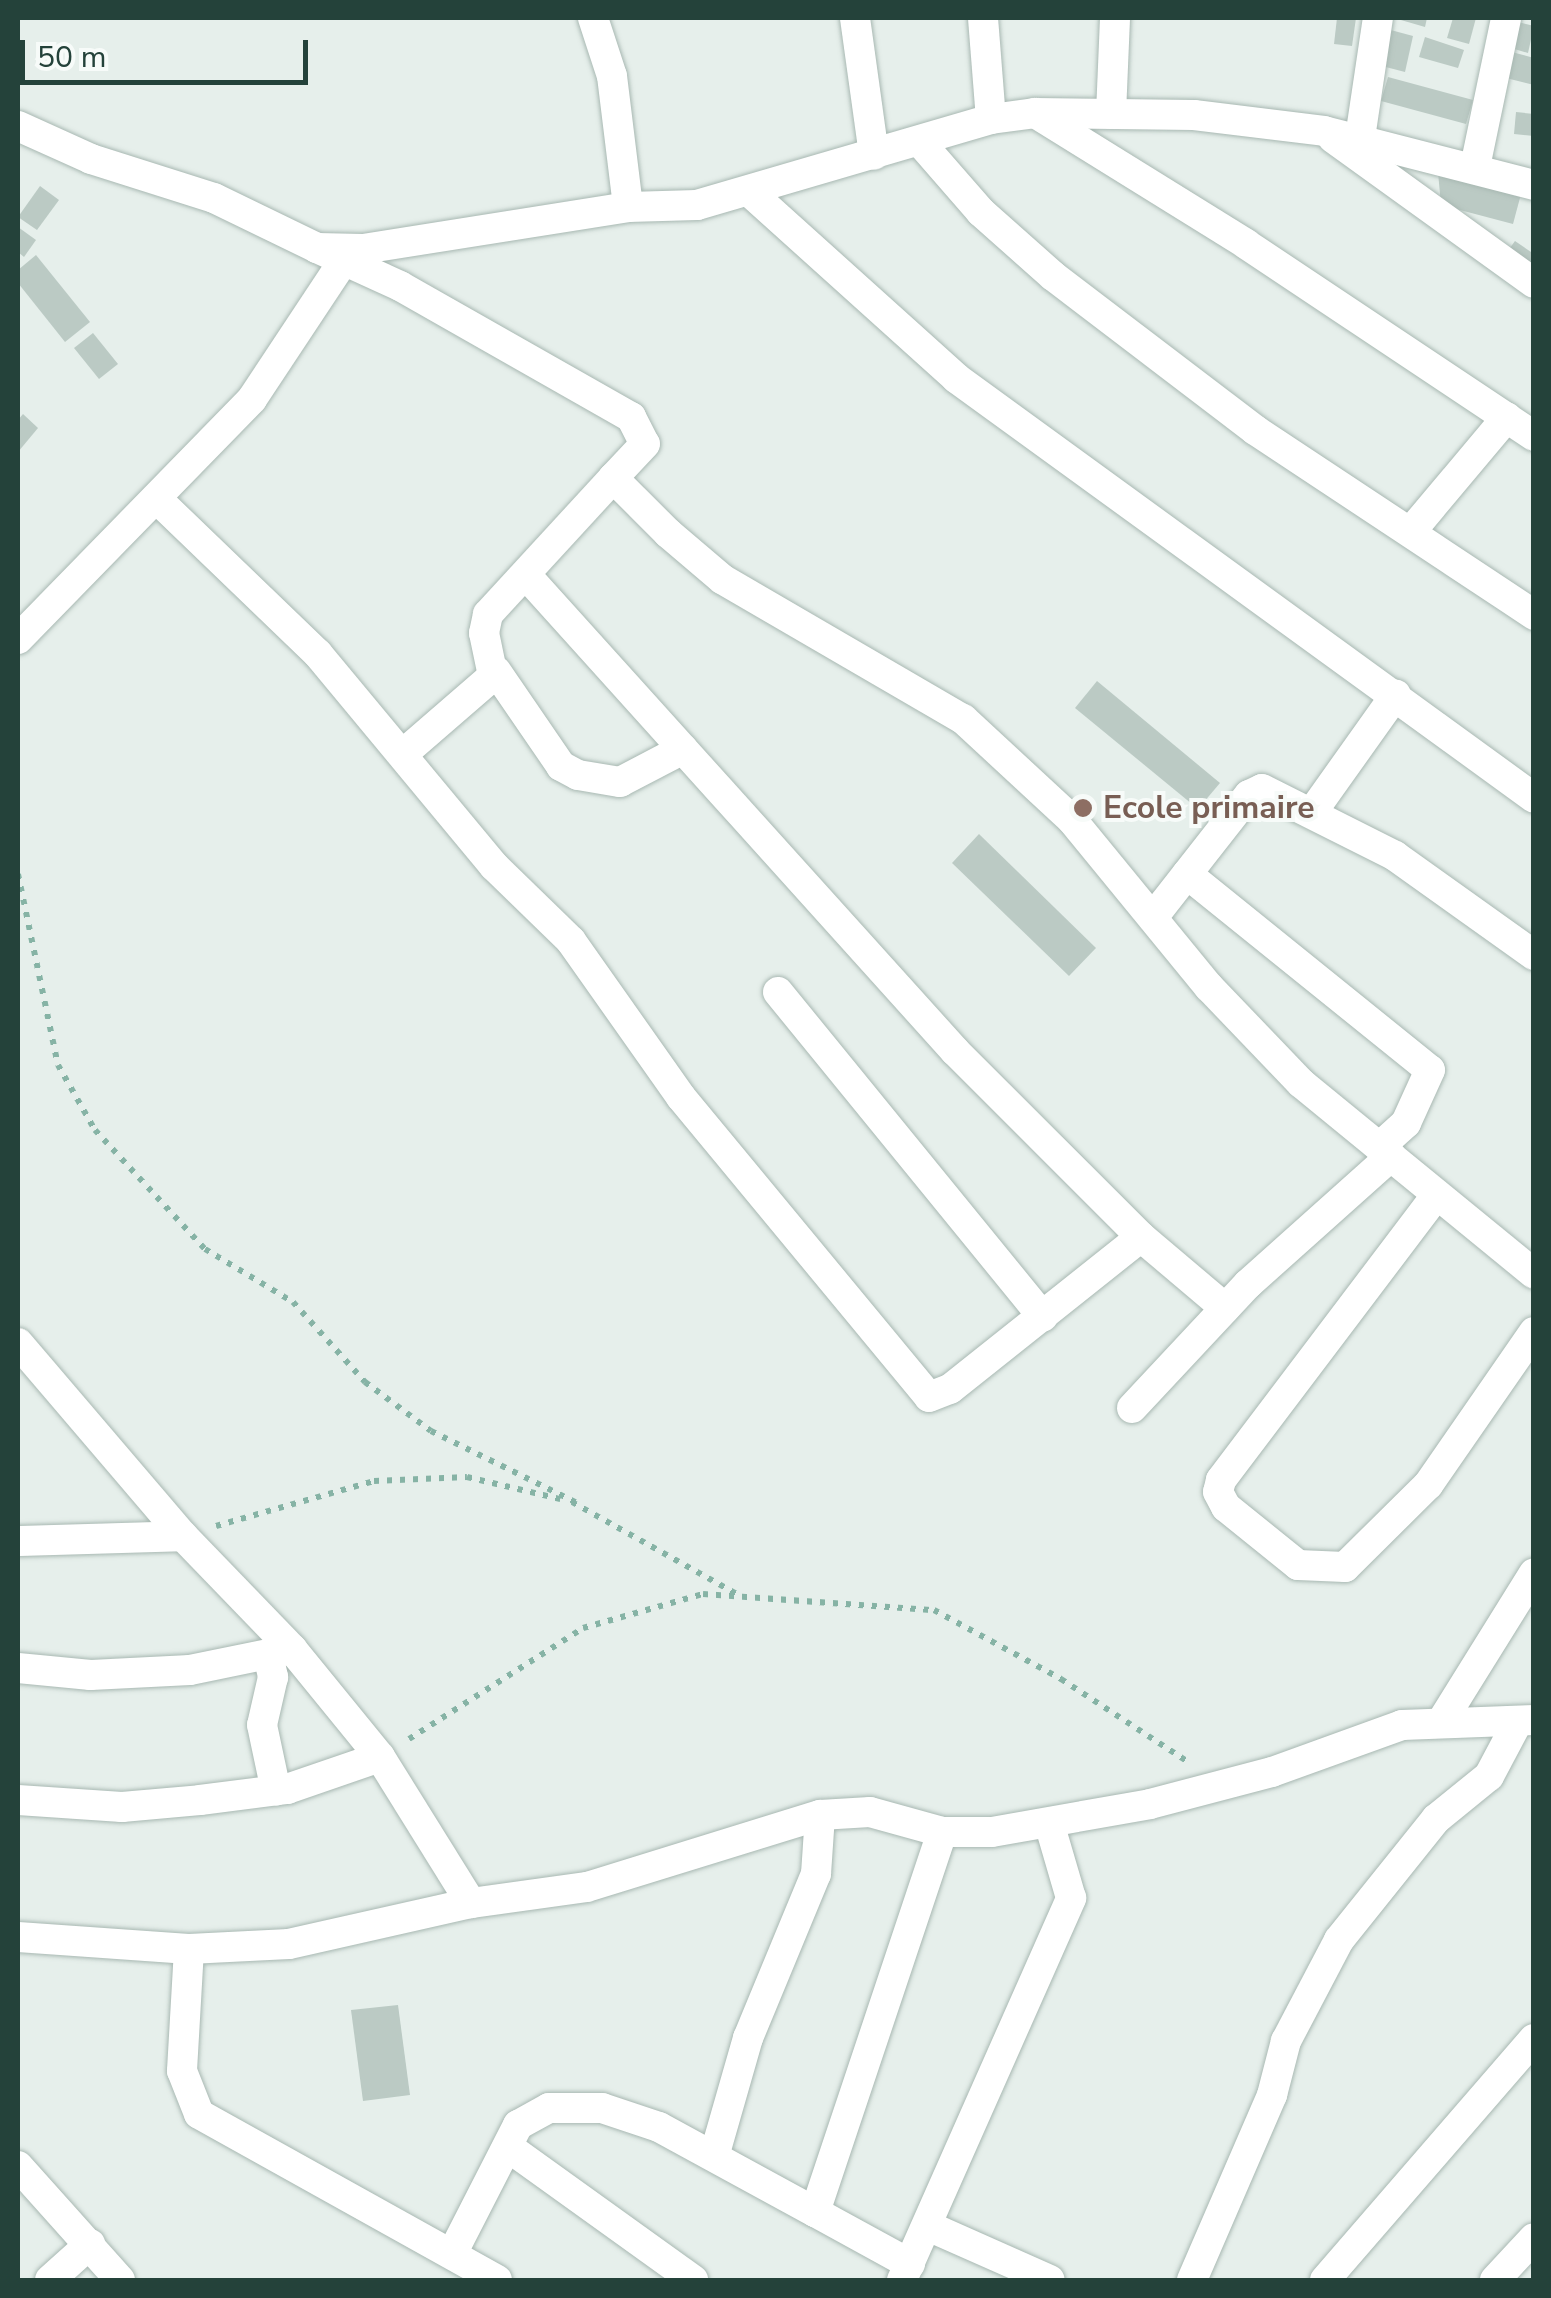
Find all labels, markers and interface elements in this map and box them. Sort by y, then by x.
scale bar [25,20,312,82]
text: 50 m [37,37,106,78]
place label: Ecole primaire [1103,789,1315,827]
marker: Ecole primaire [1072,797,1094,819]

